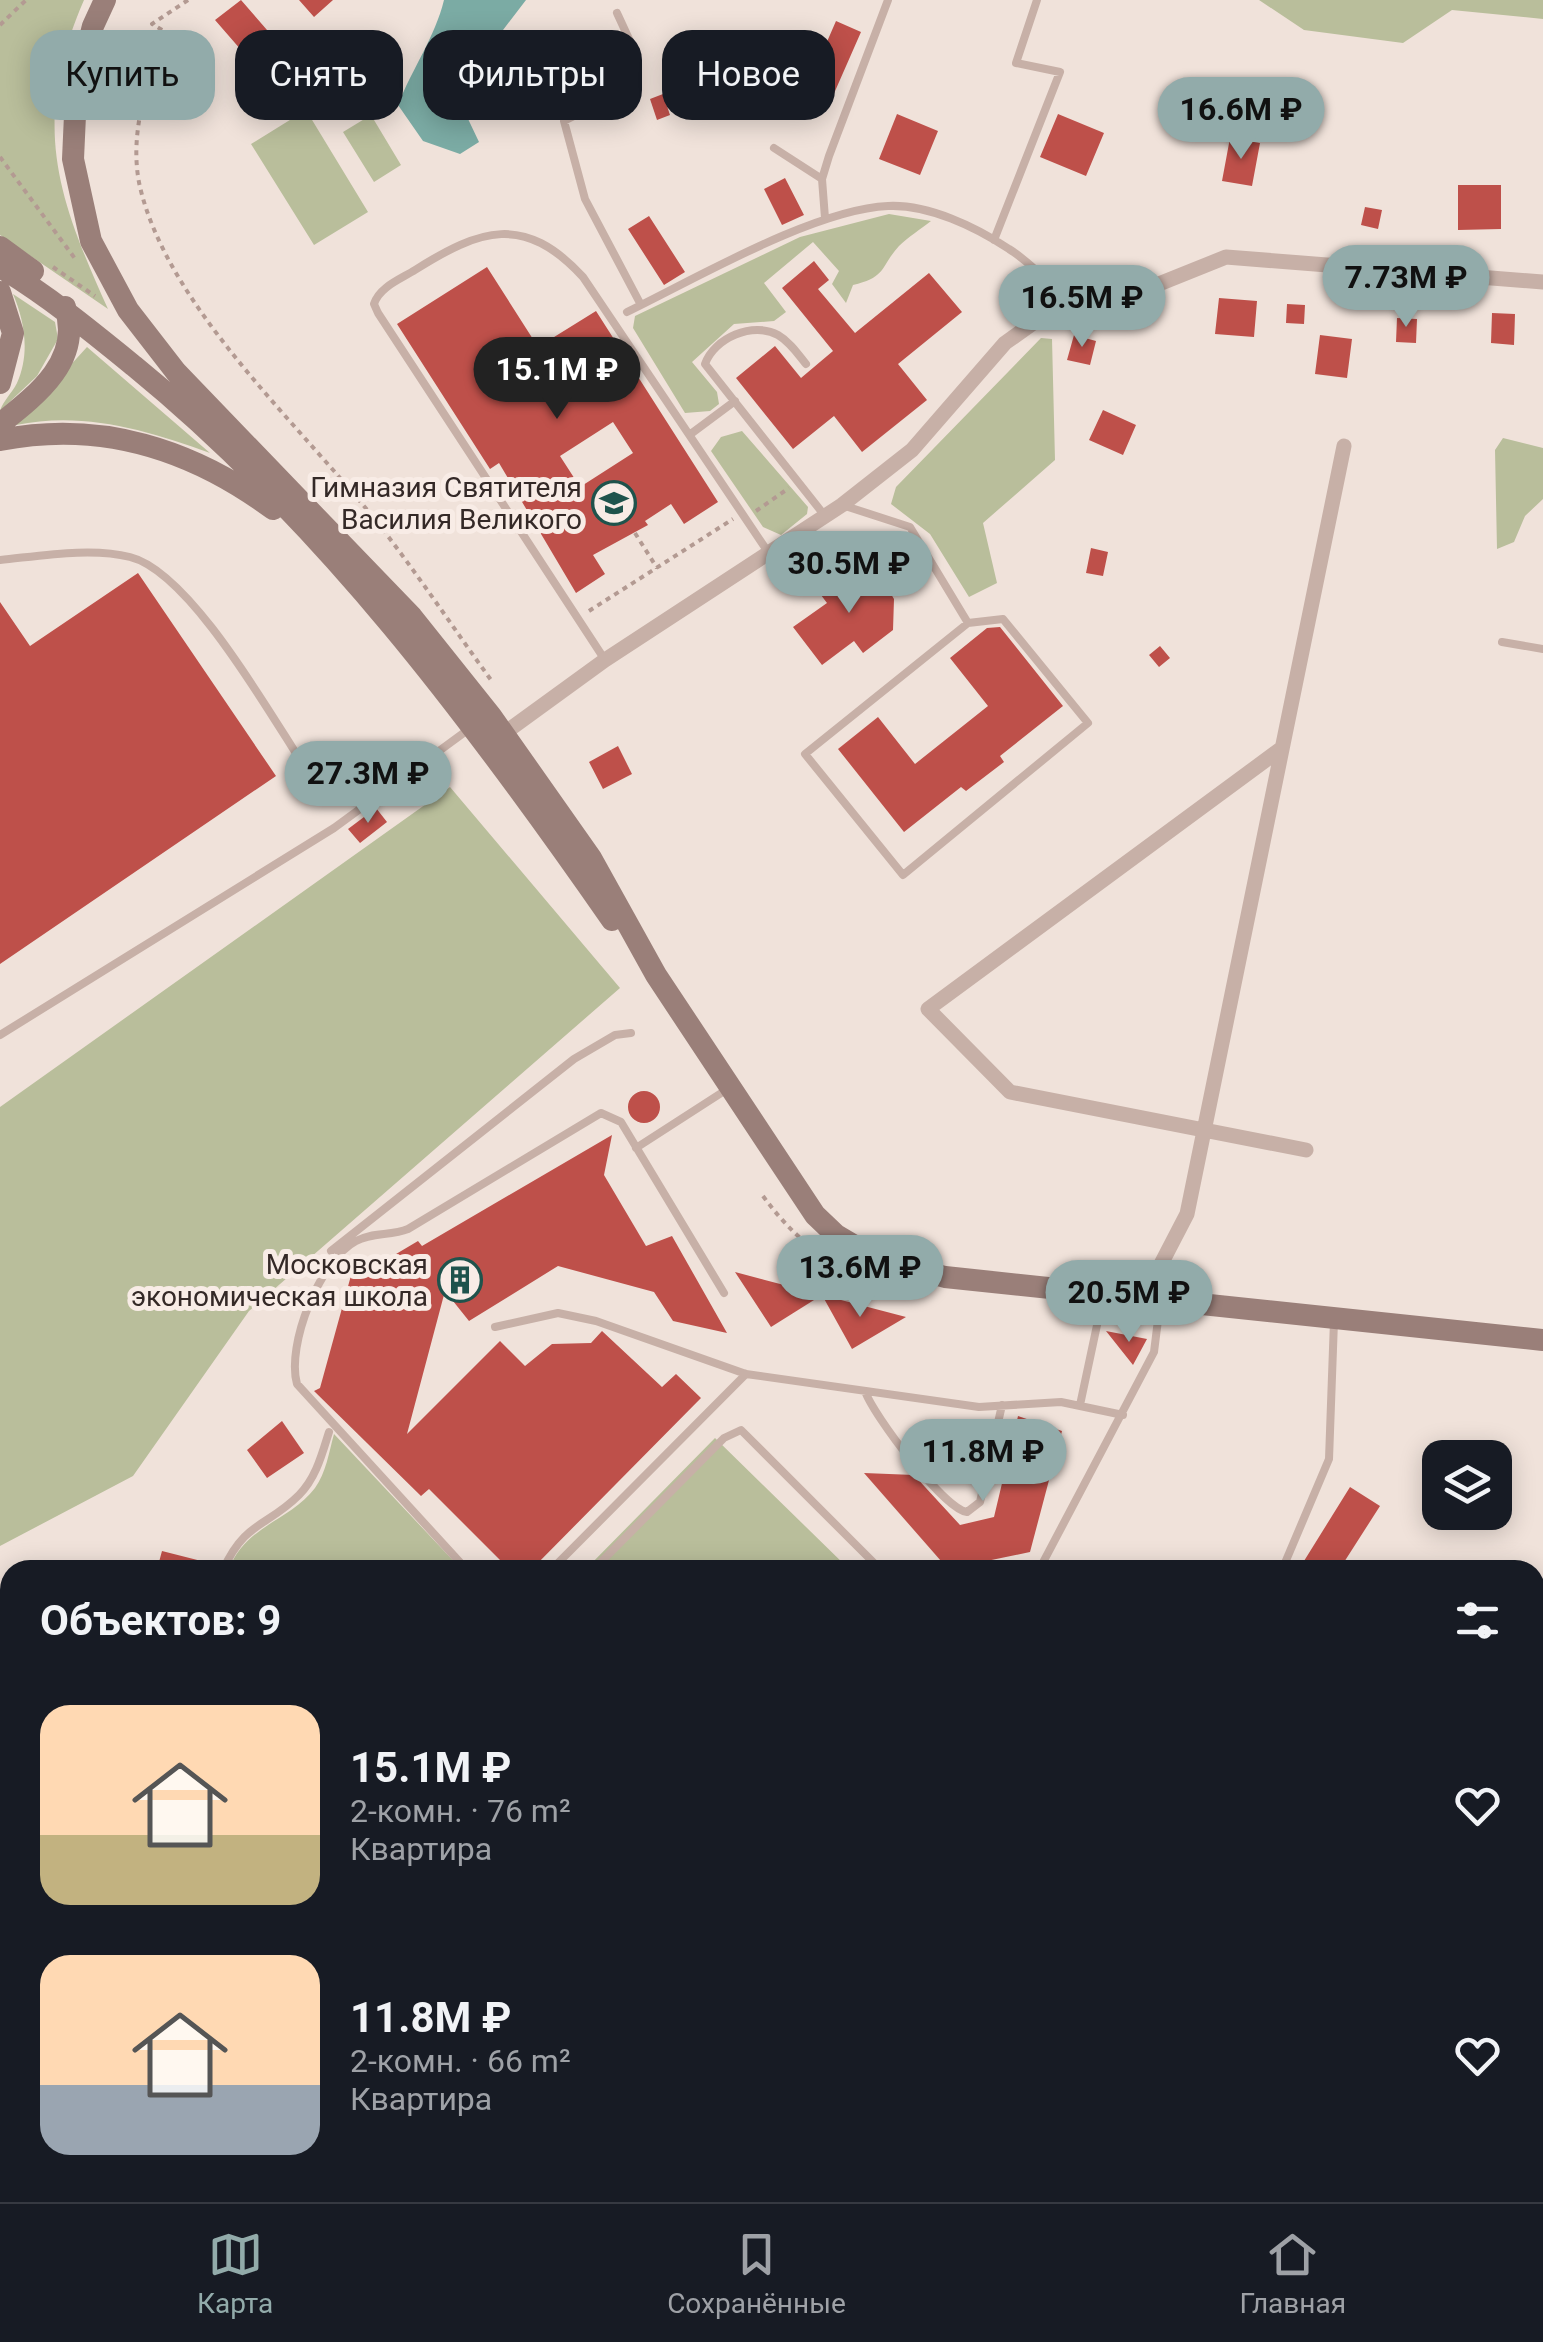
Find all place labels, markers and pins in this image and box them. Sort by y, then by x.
pin: 16.6M ₽ [1149,77,1333,162]
pin: 7.73M ₽ [1314,245,1498,330]
pin: 16.5M ₽ [990,265,1174,350]
pin: 15.1M ₽ [465,337,649,422]
place label: Гимназия Святителя Василия Великого [310,471,582,536]
school or university icon: Гимназия Святителя Василия Великого [591,480,637,526]
pin: 30.5M ₽ [757,531,941,616]
pin: 27.3M ₽ [276,741,460,826]
pin: 13.6M ₽ [768,1235,952,1320]
place label: Московская экономическая школа [131,1248,428,1313]
building icon: Московская экономическая школа [437,1257,483,1303]
pin: 20.5M ₽ [1037,1260,1221,1345]
pin: 11.8M ₽ [891,1419,1075,1504]

